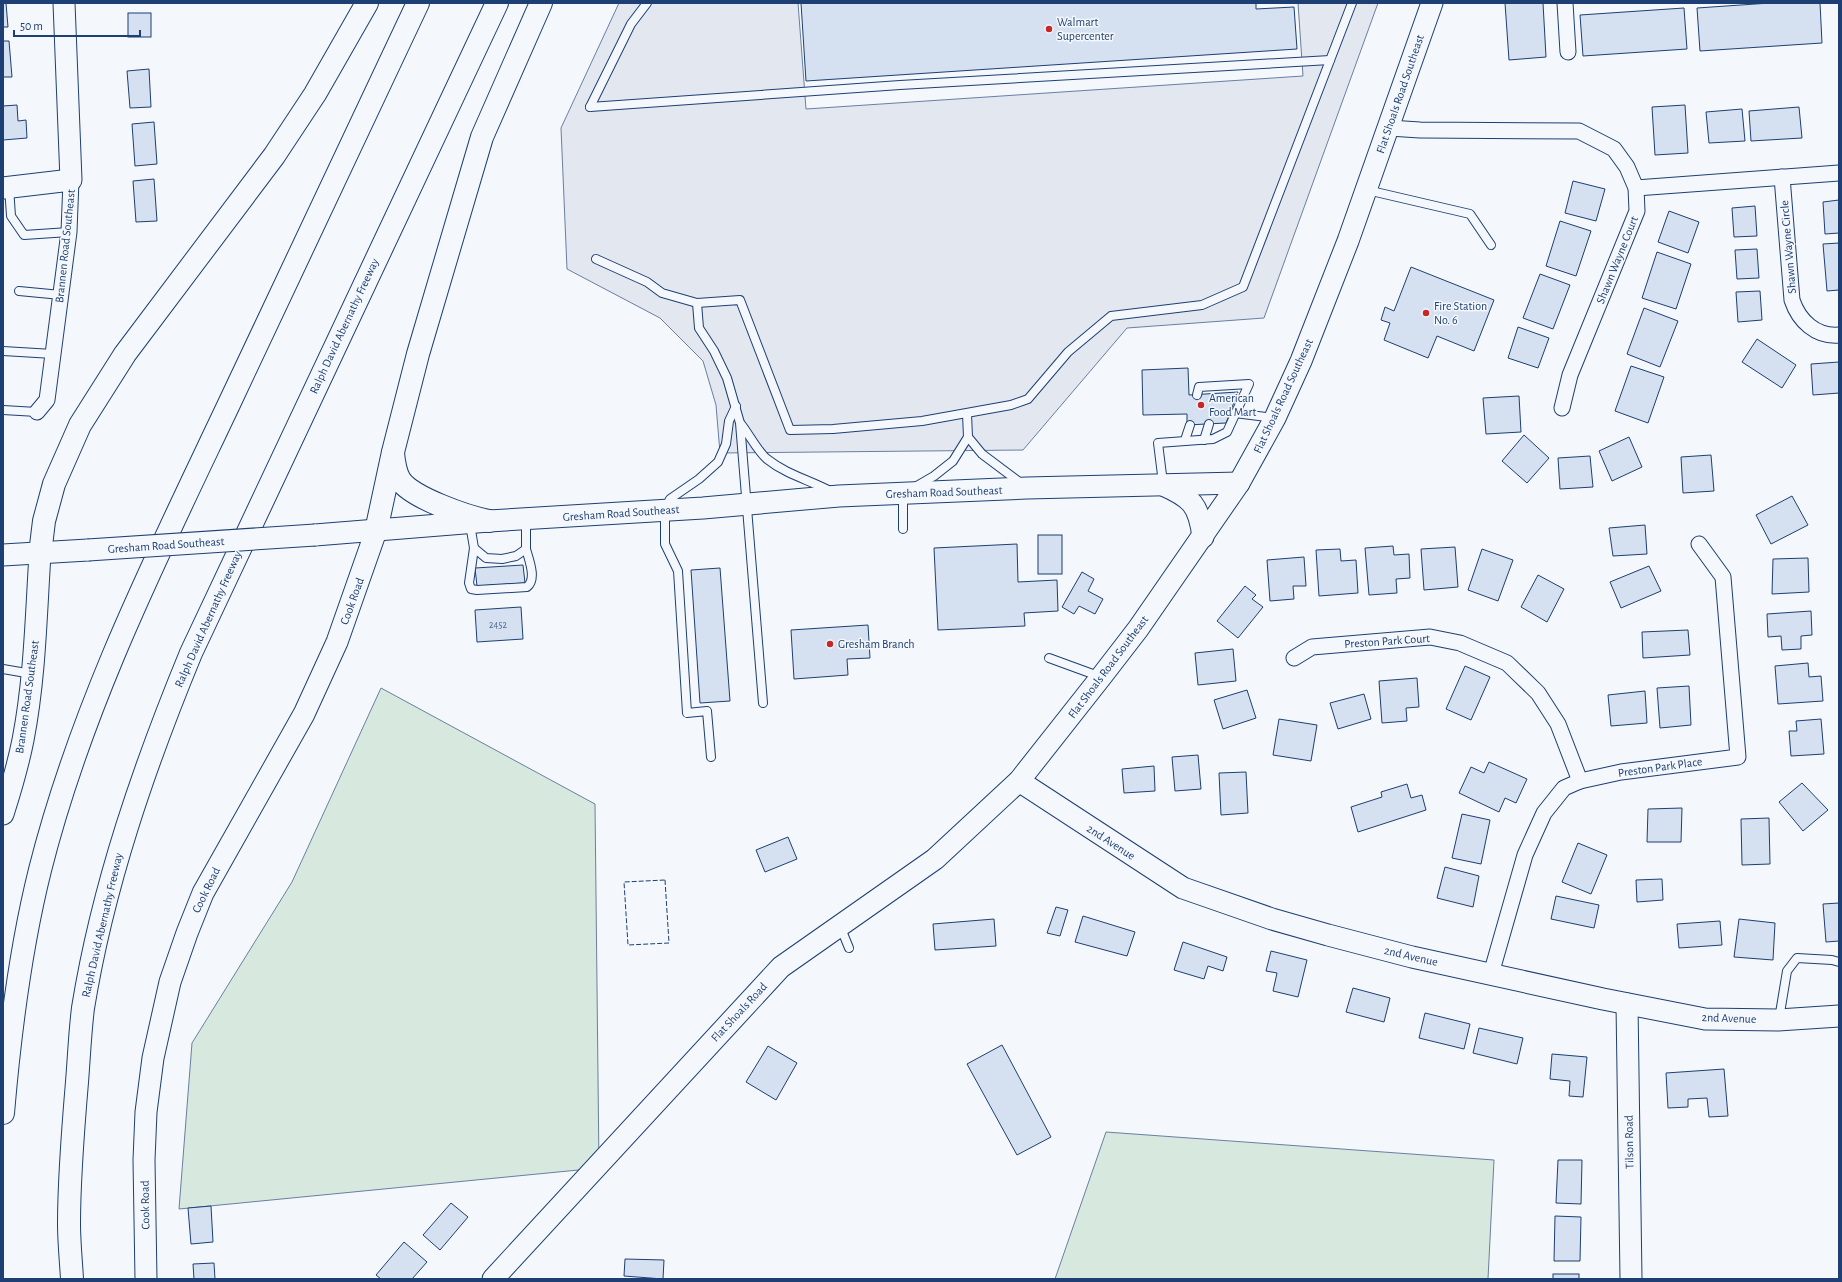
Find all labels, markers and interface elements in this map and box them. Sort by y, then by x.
scale bar [14,12,140,38]
place label: Walmart Supercenter [1057,16,1114,42]
text: 50 m [20,20,43,32]
marker: Walmart Supercenter [1044,24,1054,34]
street label: Flat Shoals Road Southeast [1374,33,1426,155]
street label: Brannen Road Southeast [53,188,77,303]
street label: Shawn Wayne Circle [1778,200,1799,294]
street label: Shawn Wayne Court [1594,214,1641,306]
street label: Ralph David Abernathy Freeway [307,256,382,396]
place label: Fire Station No. 6 [1434,300,1487,326]
marker: Fire Station No. 6 [1421,308,1431,318]
street label: Flat Shoals Road Southeast [1251,337,1315,455]
place label: American Food Mart [1209,392,1256,418]
marker: American Food Mart [1196,400,1206,410]
street label: Gresham Road Southeast [885,484,1003,500]
street label: Gresham Road Southeast [562,503,680,523]
street label: Gresham Road Southeast [107,535,225,555]
street label: Ralph David Abernathy Freeway [172,549,244,689]
street label: Cook Road [338,576,366,626]
street label: Flat Shoals Road Southeast [1066,613,1150,720]
house number: 2452 [489,620,507,630]
street label: Preston Park Court [1344,632,1430,650]
place label: Gresham Branch [838,638,915,650]
street label: Brannen Road Southeast [13,639,41,754]
marker: Gresham Branch [825,639,835,649]
street label: Preston Park Place [1617,755,1703,779]
street label: 2nd Avenue [1085,822,1137,862]
street label: Ralph David Abernathy Freeway [80,852,125,999]
street label: Cook Road [190,865,222,915]
street label: 2nd Avenue [1383,944,1439,968]
street label: Flat Shoals Road [709,980,769,1044]
street label: 2nd Avenue [1701,1011,1757,1025]
street label: Tilson Road [1623,1115,1635,1169]
street label: Cook Road [139,1180,151,1230]

